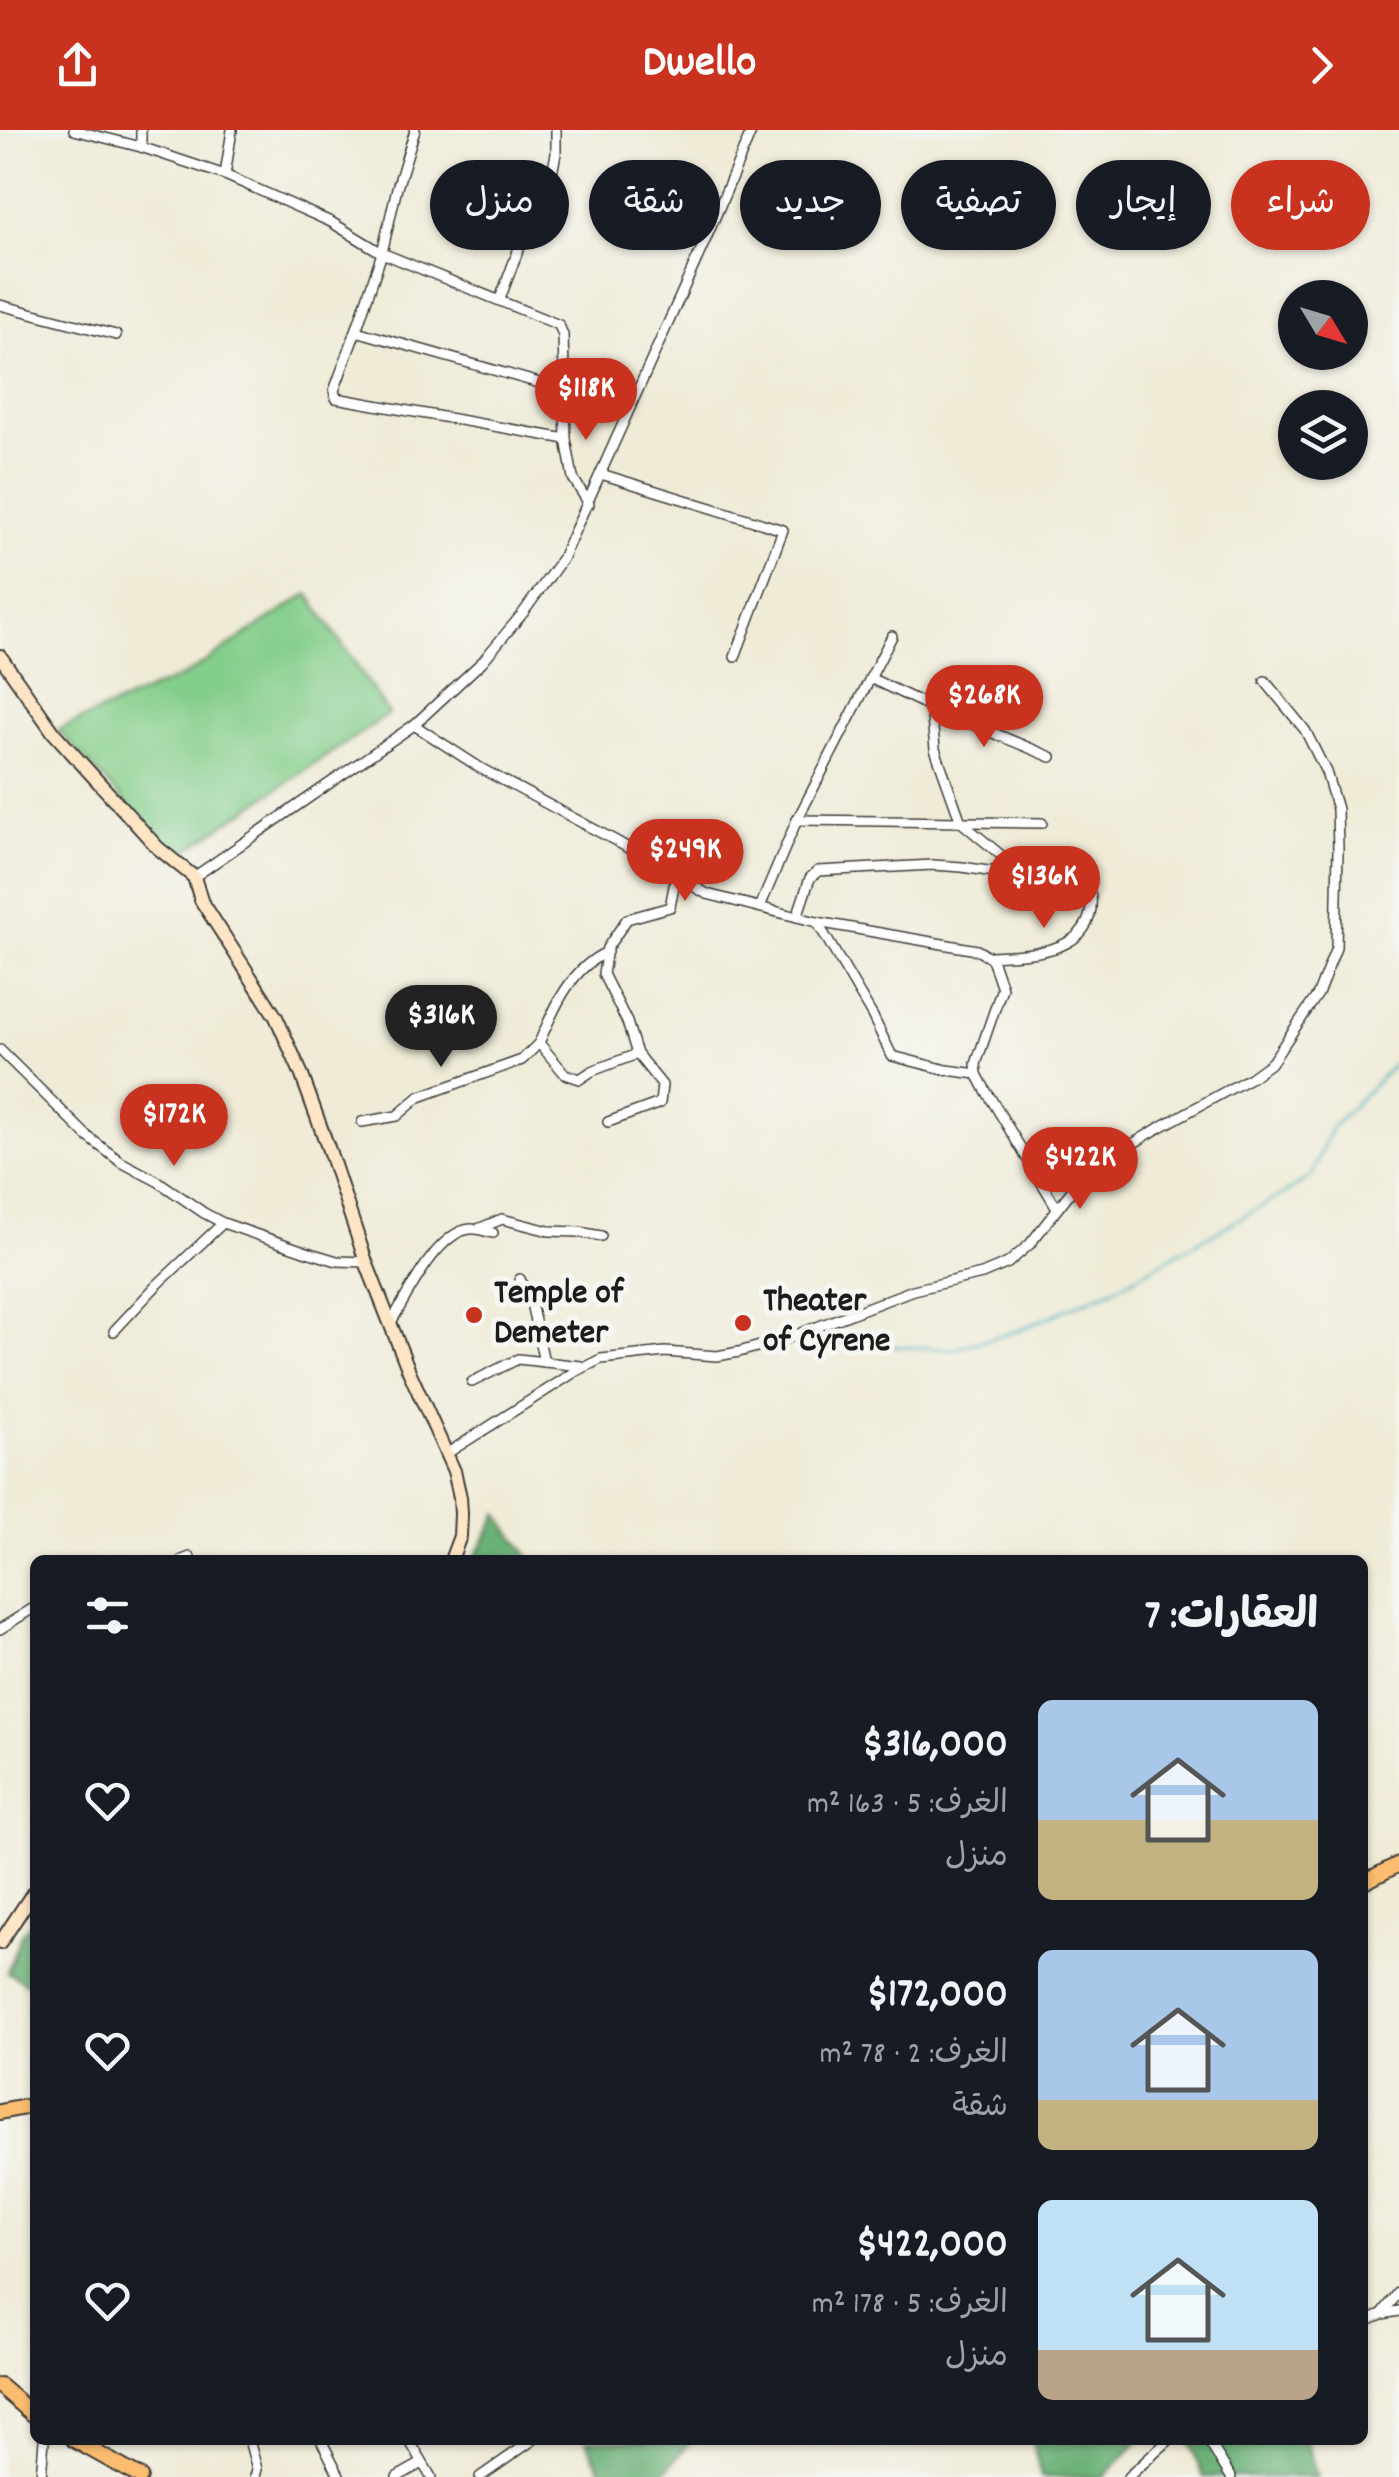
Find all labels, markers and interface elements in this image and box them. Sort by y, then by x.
text: Dwello [643,33,756,97]
icon: share [50,38,105,93]
icon: forward [1294,38,1349,93]
chip: منزل [430,160,569,250]
chip: شقة [589,160,720,250]
chip: جديد [740,160,881,250]
chip: تصفية [901,160,1056,250]
chip: إيجار [1076,160,1211,250]
chip: شراء [1231,160,1370,250]
north arrow [1278,280,1368,370]
map controls [1278,280,1368,480]
pin: $118K [516,358,656,443]
text: $118K [557,367,615,413]
button: layers [1278,390,1368,480]
pin: $268K [914,665,1054,750]
text: $268K [947,674,1021,720]
pin: $249K [615,819,755,904]
text: $249K [649,828,721,874]
pin: $136K [974,846,1114,931]
text: $136K [1010,855,1078,901]
pin: $316K [371,985,511,1070]
text: $316K [407,994,475,1040]
pin: $172K [104,1084,244,1169]
text: $172K [142,1093,206,1139]
pin: $422K [1010,1127,1150,1212]
text: $422K [1044,1136,1116,1182]
place label: Temple of Demeter [494,1270,625,1360]
place label: Theater of Cyrene [763,1278,890,1368]
marker: Temple of Demeter [463,1304,485,1326]
marker: Theater of Cyrene [732,1312,754,1334]
icon: filters [80,1588,135,1643]
text: العقارات: 7 [1145,1589,1318,1649]
text: $316,000 [862,1717,1008,1777]
icon: home [1118,1740,1238,1860]
icon: heart [80,1773,135,1828]
text: الغرف: 5 · 163 m² [807,1783,1008,1829]
text: منزل [945,1836,1008,1882]
text: $172,000 [866,1967,1008,2027]
icon: home [1118,1990,1238,2110]
icon: heart [80,2023,135,2078]
text: الغرف: 2 · 78 m² [820,2033,1008,2079]
text: شقة [952,2086,1008,2132]
text: $422,000 [856,2217,1008,2277]
icon: home [1118,2240,1238,2360]
icon: heart [80,2273,135,2328]
text: الغرف: 5 · 178 m² [812,2283,1008,2329]
text: منزل [945,2336,1008,2382]

